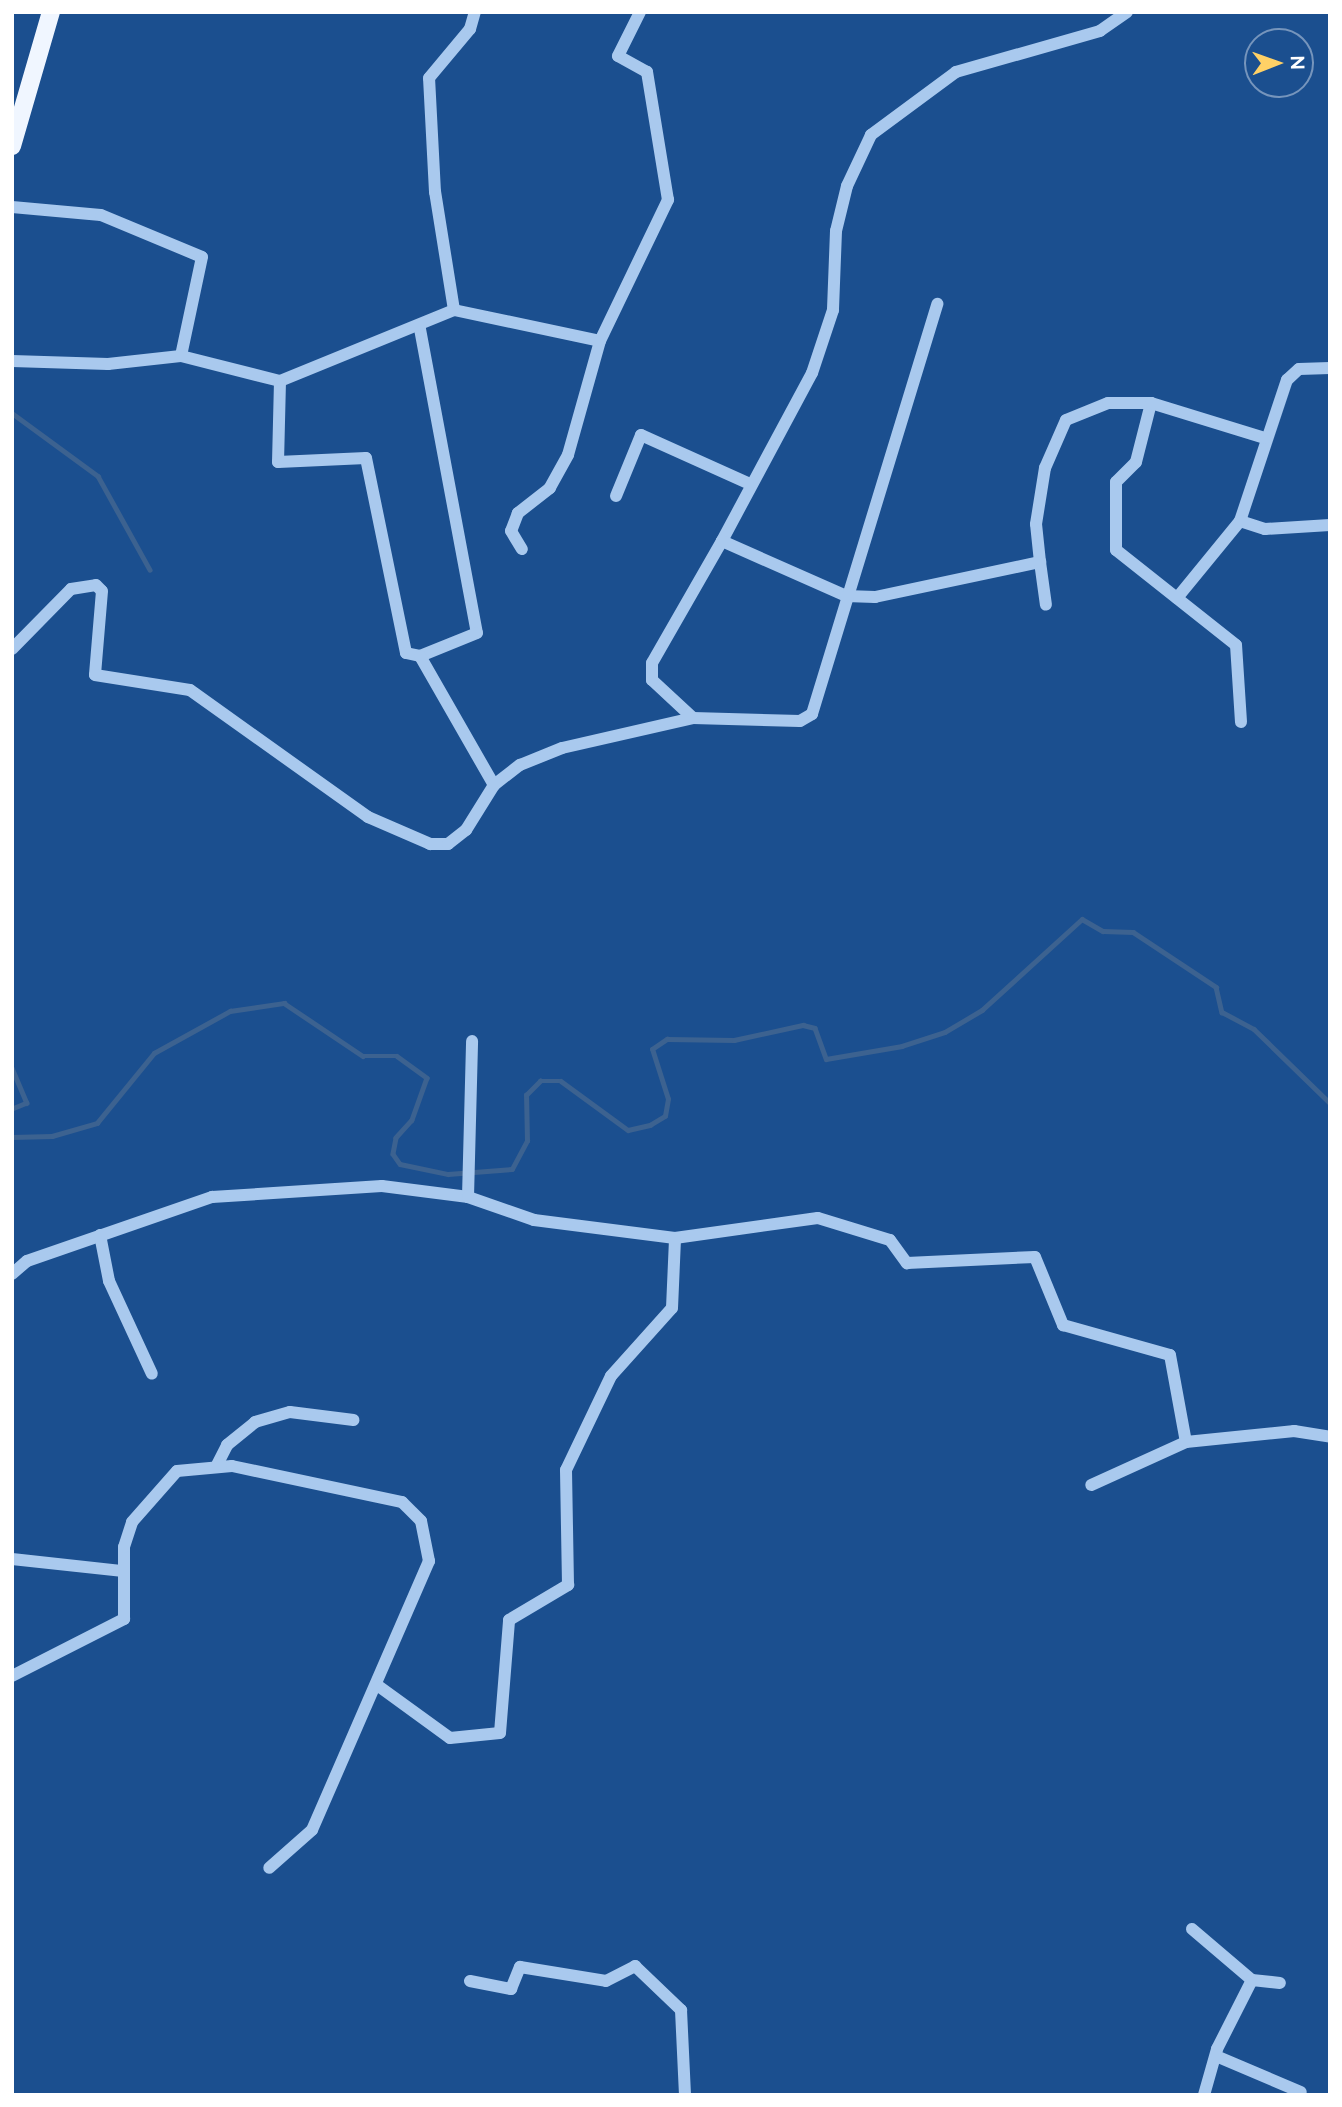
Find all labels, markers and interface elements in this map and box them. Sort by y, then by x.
north arrow [1244,28,1314,98]
text: N [1287,55,1309,70]

